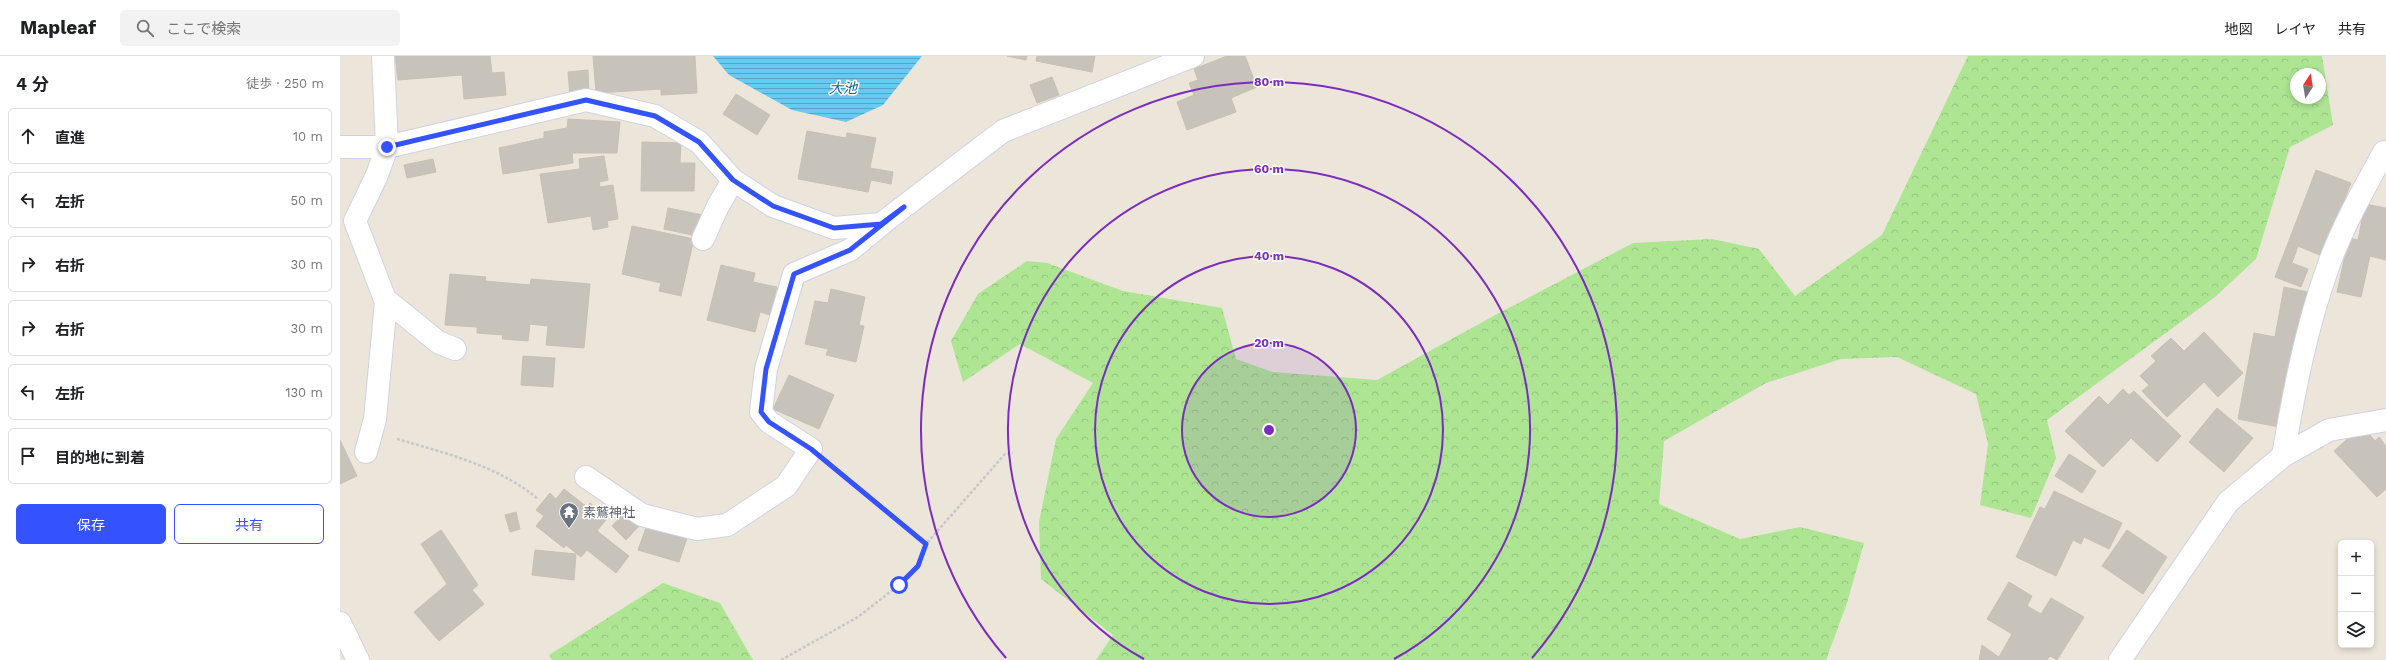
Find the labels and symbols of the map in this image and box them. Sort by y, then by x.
north arrow [2290,68,2326,104]
text: 80 m [1254,75,1284,89]
water label: 大池 [829,80,859,96]
route end [378,138,396,156]
text: 60 m [1254,162,1284,176]
text: 40 m [1254,249,1284,263]
text: 20 m [1254,336,1284,350]
centre of rings [1262,423,1276,437]
temple icon: 素鷲神社 [558,501,580,529]
place label: 素鷲神社 [583,505,635,520]
route start [890,576,908,594]

